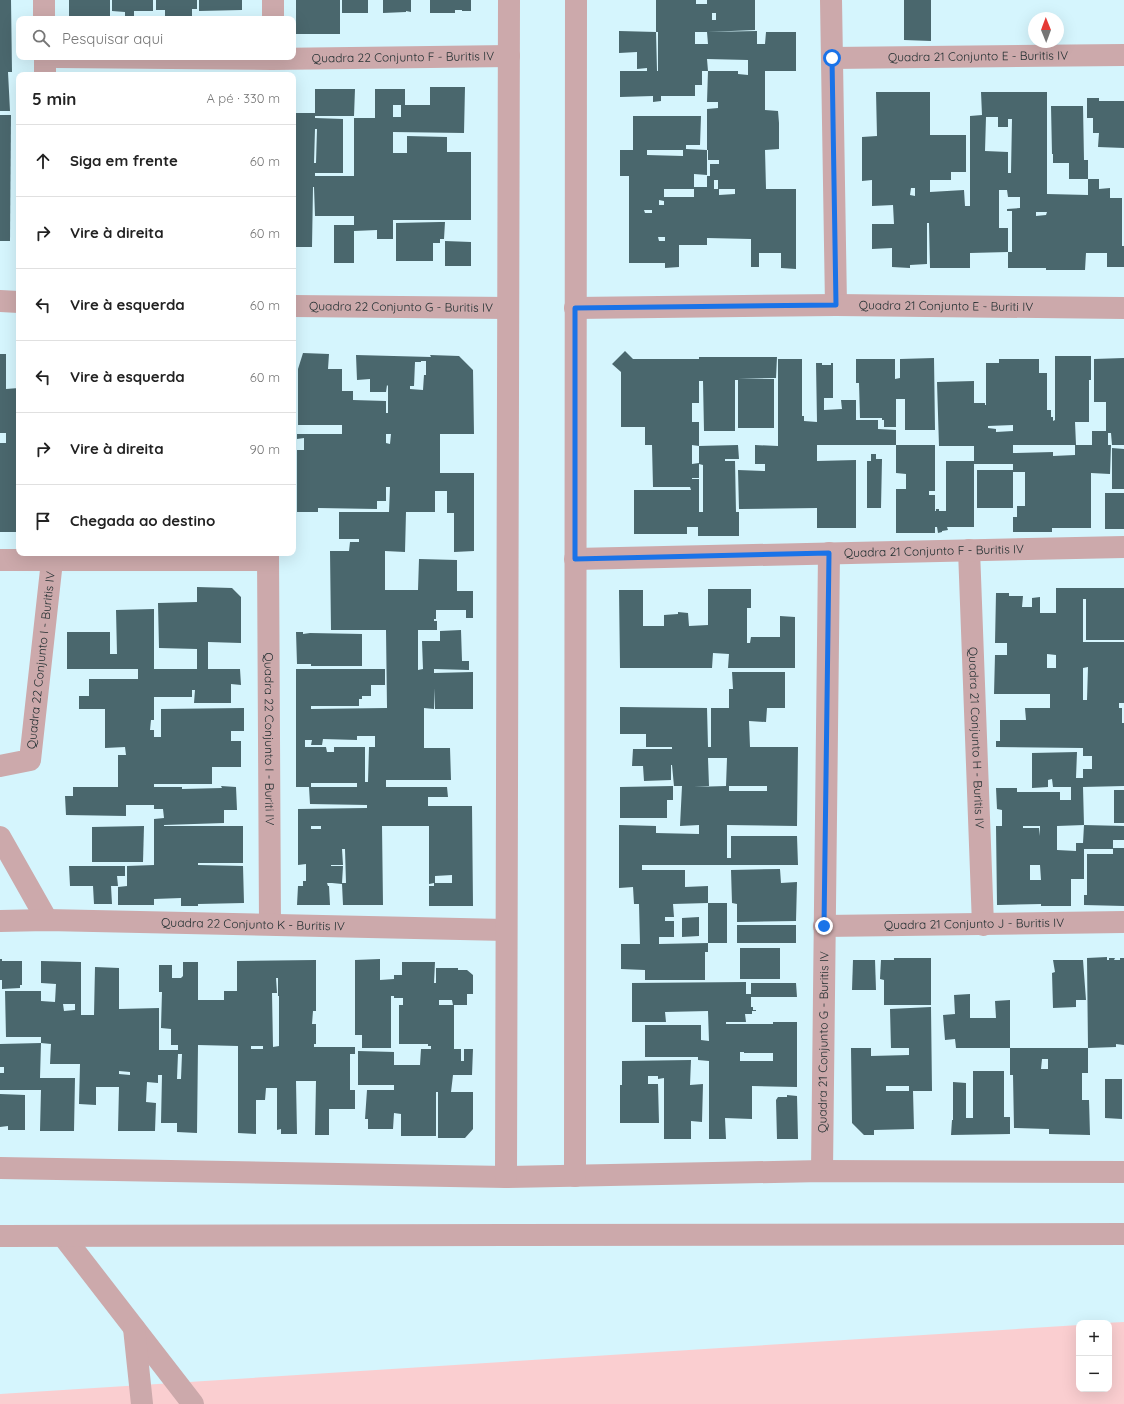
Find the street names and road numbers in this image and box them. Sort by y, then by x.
street label: Quadra 22 Conjunto F - Buritis IV [312,48,494,65]
street label: Quadra 21 Conjunto E - Buritis IV [888,48,1068,64]
street label: Quadra 21 Conjunto E - Buriti IV [859,297,1033,314]
street label: Quadra 22 Conjunto G - Buritis IV [309,298,493,315]
street label: Quadra 21 Conjunto F - Buritis IV [844,541,1024,560]
street label: Quadra 22 Conjunto I - Buritis IV [23,571,58,750]
street label: Quadra 21 Conjunto H - Buritis IV [966,647,987,829]
street label: Quadra 22 Conjunto I - Buriti IV [262,652,277,826]
street label: Quadra 22 Conjunto K - Buritis IV [161,914,345,933]
street label: Quadra 21 Conjunto J - Buritis IV [884,915,1064,932]
street label: Quadra 21 Conjunto G - Buritis IV [814,951,831,1133]

